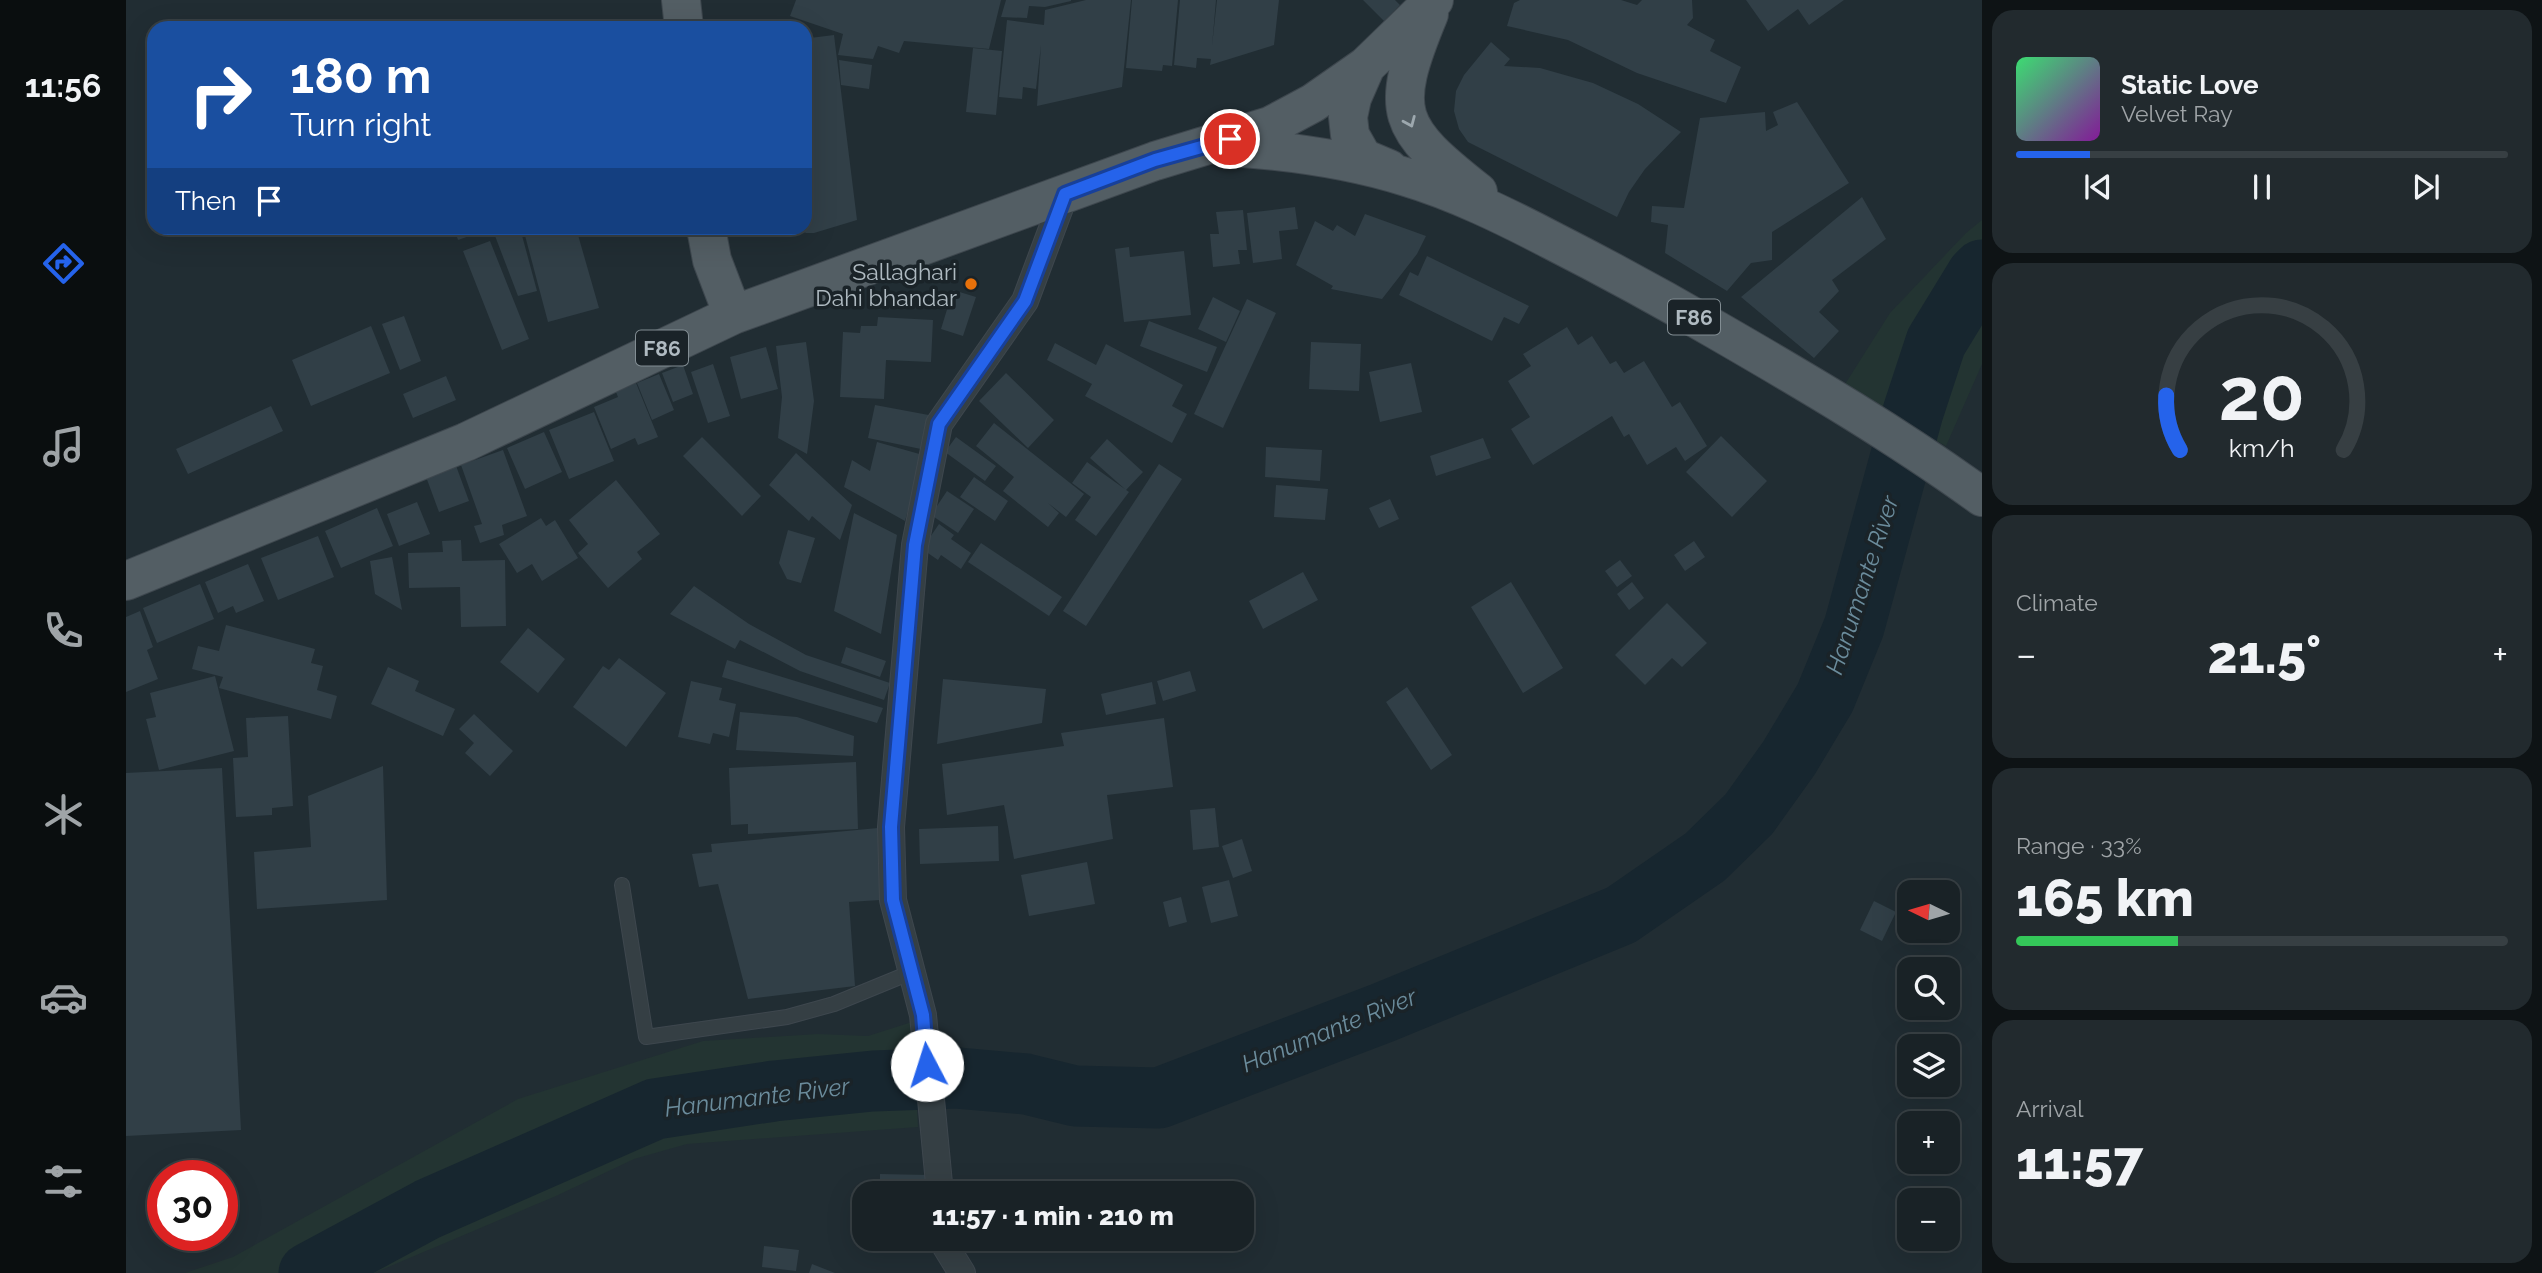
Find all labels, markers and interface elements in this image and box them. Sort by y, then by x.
text: 180 m [290,47,431,104]
icon: right [175,49,266,140]
text: 11:56 [25,67,101,104]
text: Static Love [2121,70,2259,100]
text: Velvet Ray [2121,100,2233,127]
text: Turn right [290,106,431,143]
pin [1200,109,1260,169]
one-way arrow [1402,116,1416,128]
icon: arrive [1211,120,1249,158]
icon: previous [2079,168,2117,206]
icon: pause [2243,168,2281,206]
icon: next [2407,168,2445,206]
icon: arrive [250,182,288,220]
text: Then [175,186,236,216]
icon: directions [39,239,88,288]
place label: Sallaghari Dahi bhandar [815,258,957,311]
marker: Sallaghari Dahi bhandar [963,276,979,292]
road number: F86 [1668,300,1720,334]
road number: F86 [636,330,688,366]
text: 20 [2219,352,2305,437]
icon: music [39,422,88,471]
text: km/h [2229,433,2295,463]
water label: Hanumante River [1819,491,1905,678]
text: Climate [2016,589,2098,616]
icon: phone [39,606,88,655]
text: 21.5° [2207,624,2321,685]
text: − [2016,632,2036,677]
text: + [2492,632,2508,677]
icon: climate [39,790,88,839]
text: Range · 33% [2016,832,2142,859]
text: 165 km [2016,867,2194,928]
north arrow [1897,880,1960,943]
map controls [1897,880,1960,1251]
button: search [1897,957,1960,1020]
icon: car [39,973,88,1022]
water label: Hanumante River [1237,981,1421,1078]
position arrow [890,1028,964,1102]
button: layers [1897,1034,1960,1097]
water label: Hanumante River [663,1071,852,1123]
text: Arrival [2016,1095,2083,1122]
button: + [1897,1111,1960,1174]
text: 11:57 [2016,1130,2143,1191]
icon: filters [39,1157,88,1206]
speed limit sign: 30 [147,1160,238,1251]
button: − [1897,1188,1960,1251]
text: 11:57 · 1 min · 210 m [932,1201,1174,1231]

